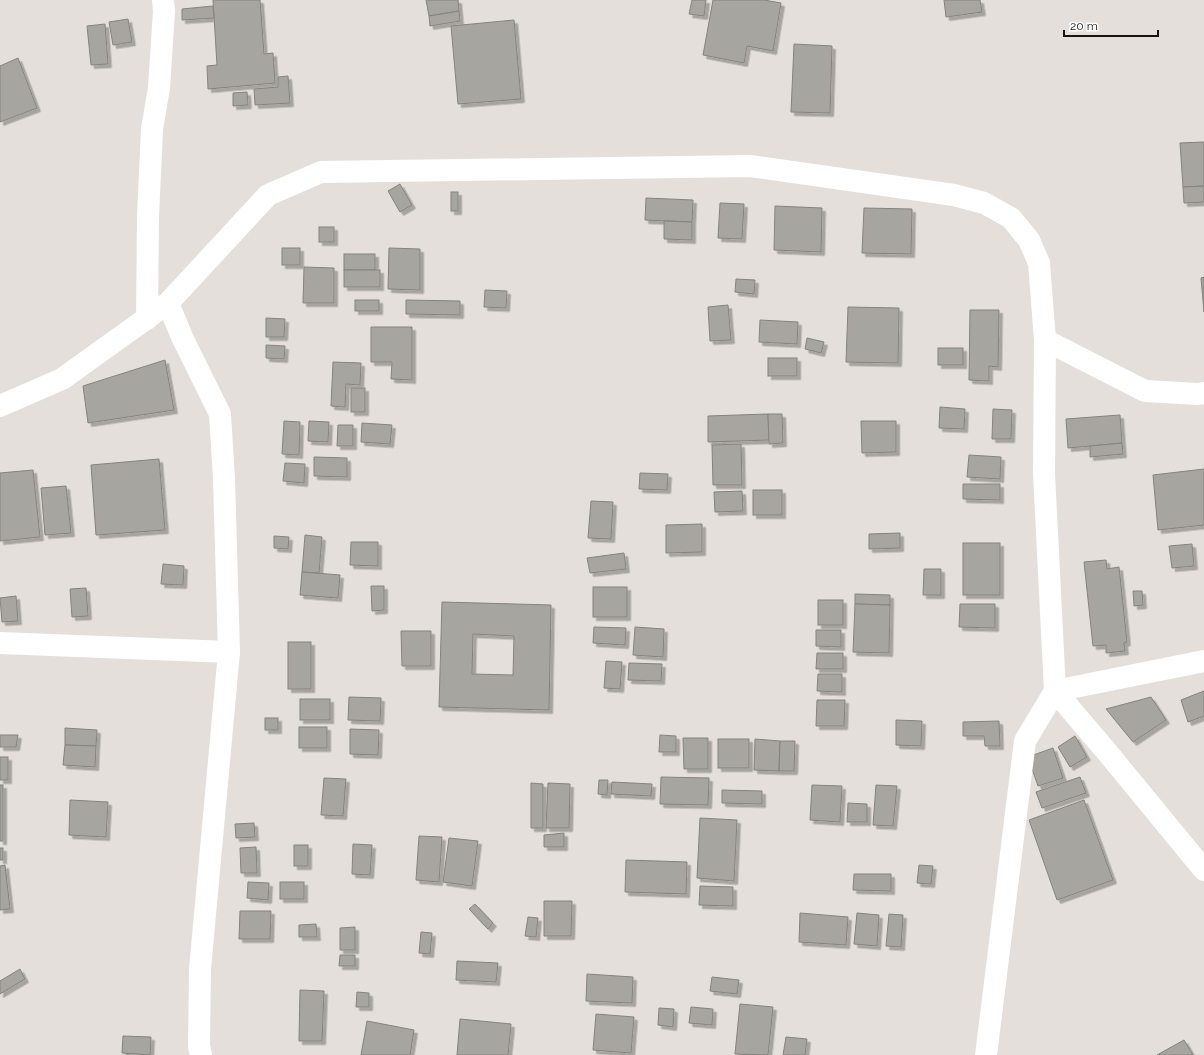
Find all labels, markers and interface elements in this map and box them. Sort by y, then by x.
scale bar [1064,12,1158,38]
text: 20 m [1070,19,1098,33]

